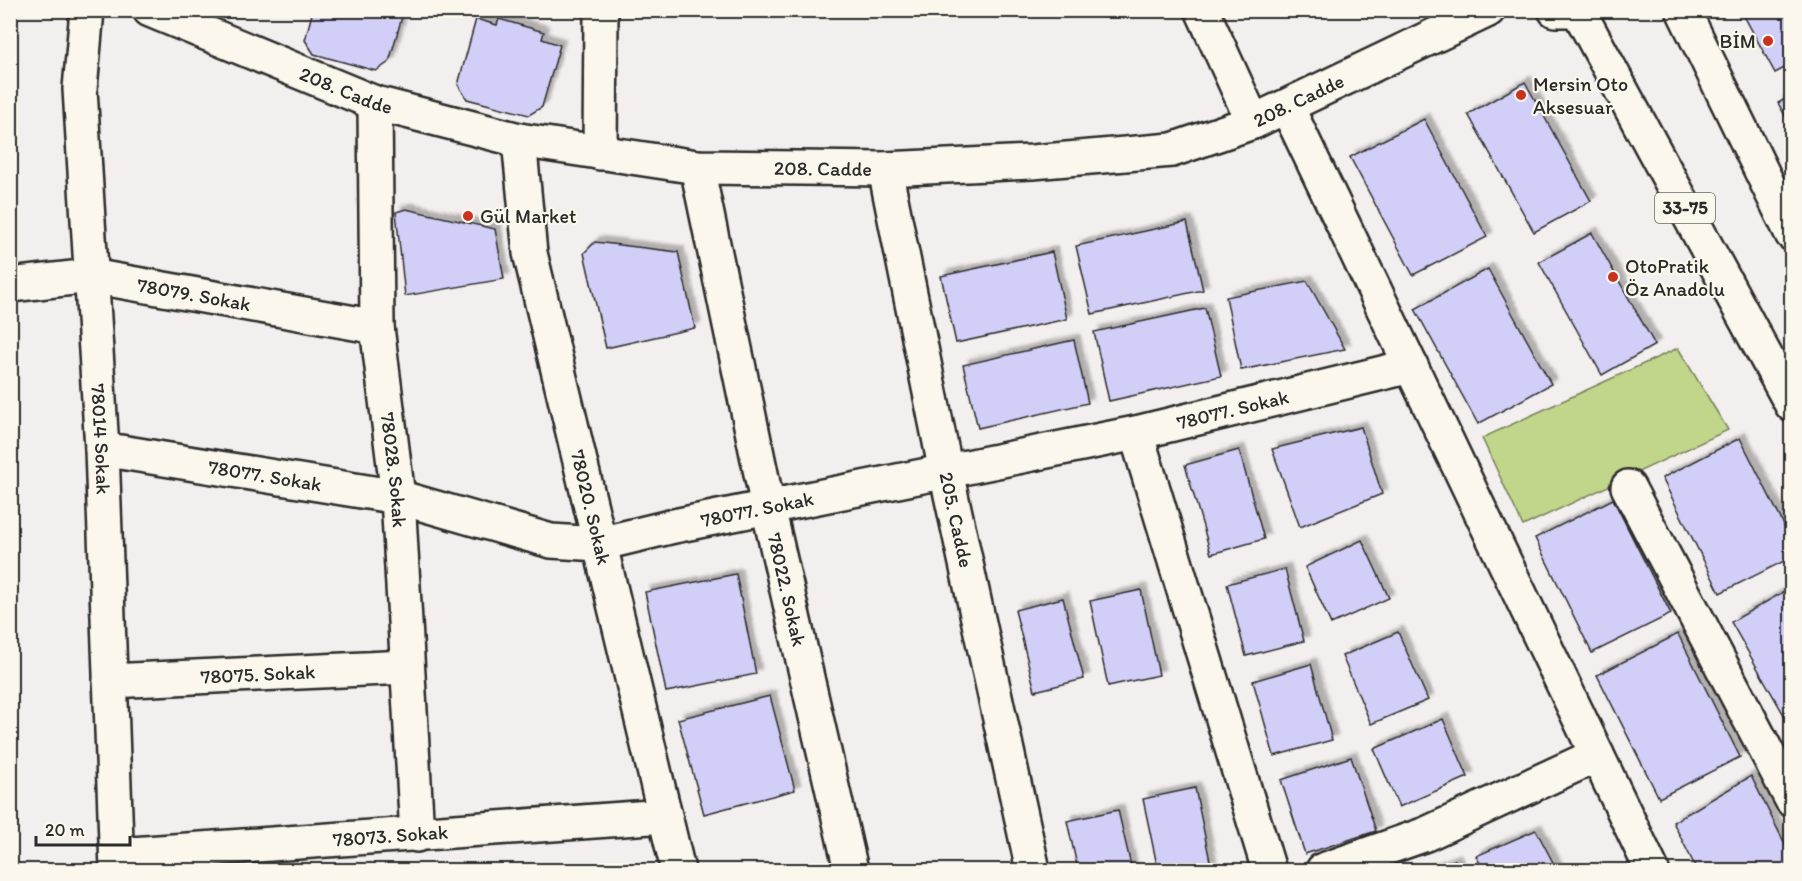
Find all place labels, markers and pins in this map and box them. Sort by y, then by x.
place label: BİM [1719,29,1756,53]
marker: BİM [1761,34,1775,48]
place label: Mersin Oto Aksesuar [1533,72,1628,119]
marker: Mersin Oto Aksesuar [1514,88,1528,102]
place label: Gül Market [480,204,576,228]
marker: Gül Market [461,209,475,223]
place label: OtoPratik Öz Anadolu [1625,254,1725,301]
marker: OtoPratik Öz Anadolu [1606,270,1620,284]

